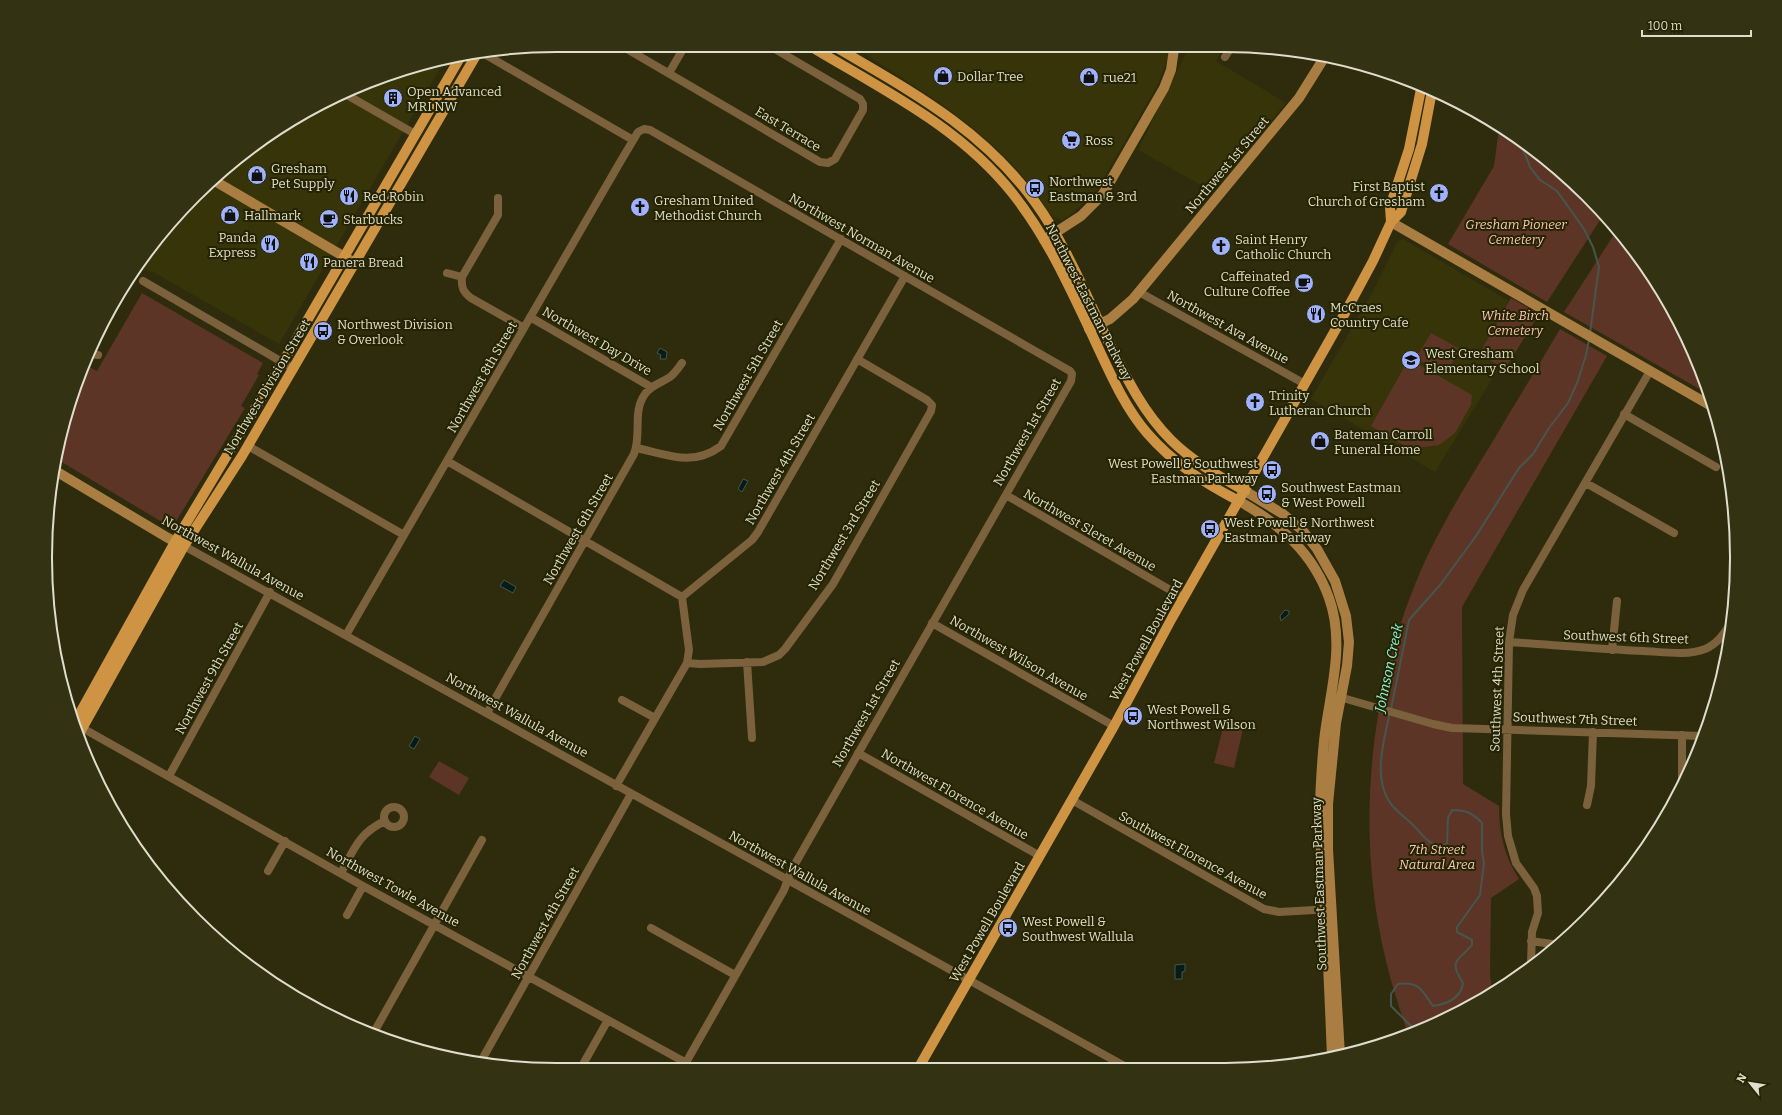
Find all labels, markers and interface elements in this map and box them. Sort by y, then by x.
scale bar [1642,12,1751,38]
text: 100 m [1648,19,1683,33]
shop icon: Dollar Tree [932,65,954,87]
shop icon: rue21 [1078,66,1100,88]
place label: Dollar Tree [957,69,1023,84]
place label: rue21 [1103,70,1137,85]
place label: Open Advanced MRI NW [407,84,502,114]
building icon: Open Advanced MRI NW [382,87,404,109]
street label: East Terrace [752,103,824,155]
street label: Northwest 1st Street [1182,113,1272,217]
supermarket icon: Ross [1060,129,1082,151]
place label: Ross [1085,133,1113,148]
place label: Gresham Pet Supply [271,161,335,191]
shop icon: Gresham Pet Supply [246,164,268,186]
place label: Northwest Eastman & 3rd [1049,174,1137,204]
bus stop icon: Northwest Eastman & 3rd [1024,177,1046,199]
place label: First Baptist Church of Gresham [1308,179,1426,209]
church icon: First Baptist Church of Gresham [1428,182,1450,204]
restaurant icon: Red Robin [338,185,360,207]
place label: Red Robin [363,189,425,204]
street label: Northwest Norman Avenue [787,190,937,286]
place label: Gresham United Methodist Church [654,193,762,223]
church icon: Gresham United Methodist Church [629,196,651,218]
shop icon: Hallmark [219,204,241,226]
place label: Hallmark [244,208,302,223]
cafe icon: Starbucks [318,208,340,230]
place label: Starbucks [343,212,403,227]
park label: Gresham Pioneer Cemetery [1465,217,1567,247]
street label: Northwest Eastman Parkway [1043,221,1135,383]
place label: Panda Express [209,230,256,260]
place label: Saint Henry Catholic Church [1235,232,1331,262]
restaurant icon: Panda Express [259,233,281,255]
church icon: Saint Henry Catholic Church [1210,235,1232,257]
restaurant icon: Panera Bread [298,251,320,273]
place label: Panera Bread [323,255,404,270]
place label: Caffeinated Culture Coffee [1204,269,1290,299]
cafe icon: Caffeinated Culture Coffee [1293,272,1315,294]
street label: Northwest Ava Avenue [1164,287,1292,367]
place label: McCraes Country Cafe [1330,300,1409,330]
restaurant icon: McCraes Country Cafe [1305,303,1327,325]
street label: Northwest Day Drive [540,304,654,378]
park label: White Birch Cemetery [1481,308,1549,338]
street label: Northwest Division Street [221,316,313,457]
place label: Northwest Division & Overlook [337,317,453,347]
street label: Northwest 5th Street [710,317,786,433]
street label: Northwest 8th Street [444,318,520,435]
bus stop icon: Northwest Division & Overlook [312,320,334,342]
place label: West Gresham Elementary School [1425,346,1540,376]
school or university icon: West Gresham Elementary School [1400,349,1422,371]
street label: Northwest 1st Street [990,375,1064,489]
place label: Trinity Lutheran Church [1269,388,1371,418]
church icon: Trinity Lutheran Church [1244,391,1266,413]
street label: Northwest 4th Street [742,410,818,527]
place label: Bateman Carroll Funeral Home [1334,427,1433,457]
shop icon: Bateman Carroll Funeral Home [1309,430,1331,452]
place label: West Powell & Southwest Eastman Parkway [1108,456,1258,486]
bus stop icon: West Powell & Southwest Eastman Parkway [1261,459,1283,481]
street label: Northwest 6th Street [540,470,616,587]
street label: Northwest 3rd Street [805,477,883,593]
place label: Southwest Eastman & West Powell [1281,480,1402,510]
bus stop icon: Southwest Eastman & West Powell [1256,483,1278,505]
street label: Northwest Sleret Avenue [1021,486,1159,574]
street label: Northwest Wallula Avenue [159,513,307,603]
place label: West Powell & Northwest Eastman Parkway [1224,515,1375,545]
bus stop icon: West Powell & Northwest Eastman Parkway [1199,518,1221,540]
street label: West Powell Boulevard [1106,576,1186,703]
street label: Northwest Wilson Avenue [947,612,1091,704]
street label: Northwest 9th Street [172,619,246,737]
water label: Johnson Creek [1371,622,1407,716]
street label: Southwest 4th Street [1487,626,1507,752]
street label: Southwest 6th Street [1563,627,1689,647]
street label: Northwest 1st Street [829,656,903,770]
street label: Northwest Wallula Avenue [443,670,591,760]
place label: West Powell & Northwest Wilson [1147,702,1256,732]
bus stop icon: West Powell & Northwest Wilson [1122,705,1144,727]
street label: Southwest 7th Street [1512,709,1638,729]
street label: Northwest Florence Avenue [879,746,1031,842]
street label: Southwest Eastman Parkway [1308,797,1330,971]
street label: Southwest Florence Avenue [1116,808,1270,902]
street label: Northwest Wallula Avenue [726,828,874,918]
park label: 7th Street Natural Area [1399,842,1475,872]
street label: Northwest Towle Avenue [324,844,462,930]
street label: West Powell Boulevard [946,859,1028,985]
street label: Northwest 4th Street [508,864,582,982]
place label: West Powell & Southwest Wallula [1022,914,1134,944]
bus stop icon: West Powell & Southwest Wallula [997,917,1019,939]
north arrow [1730,1063,1770,1103]
text: N [1734,1071,1750,1085]

